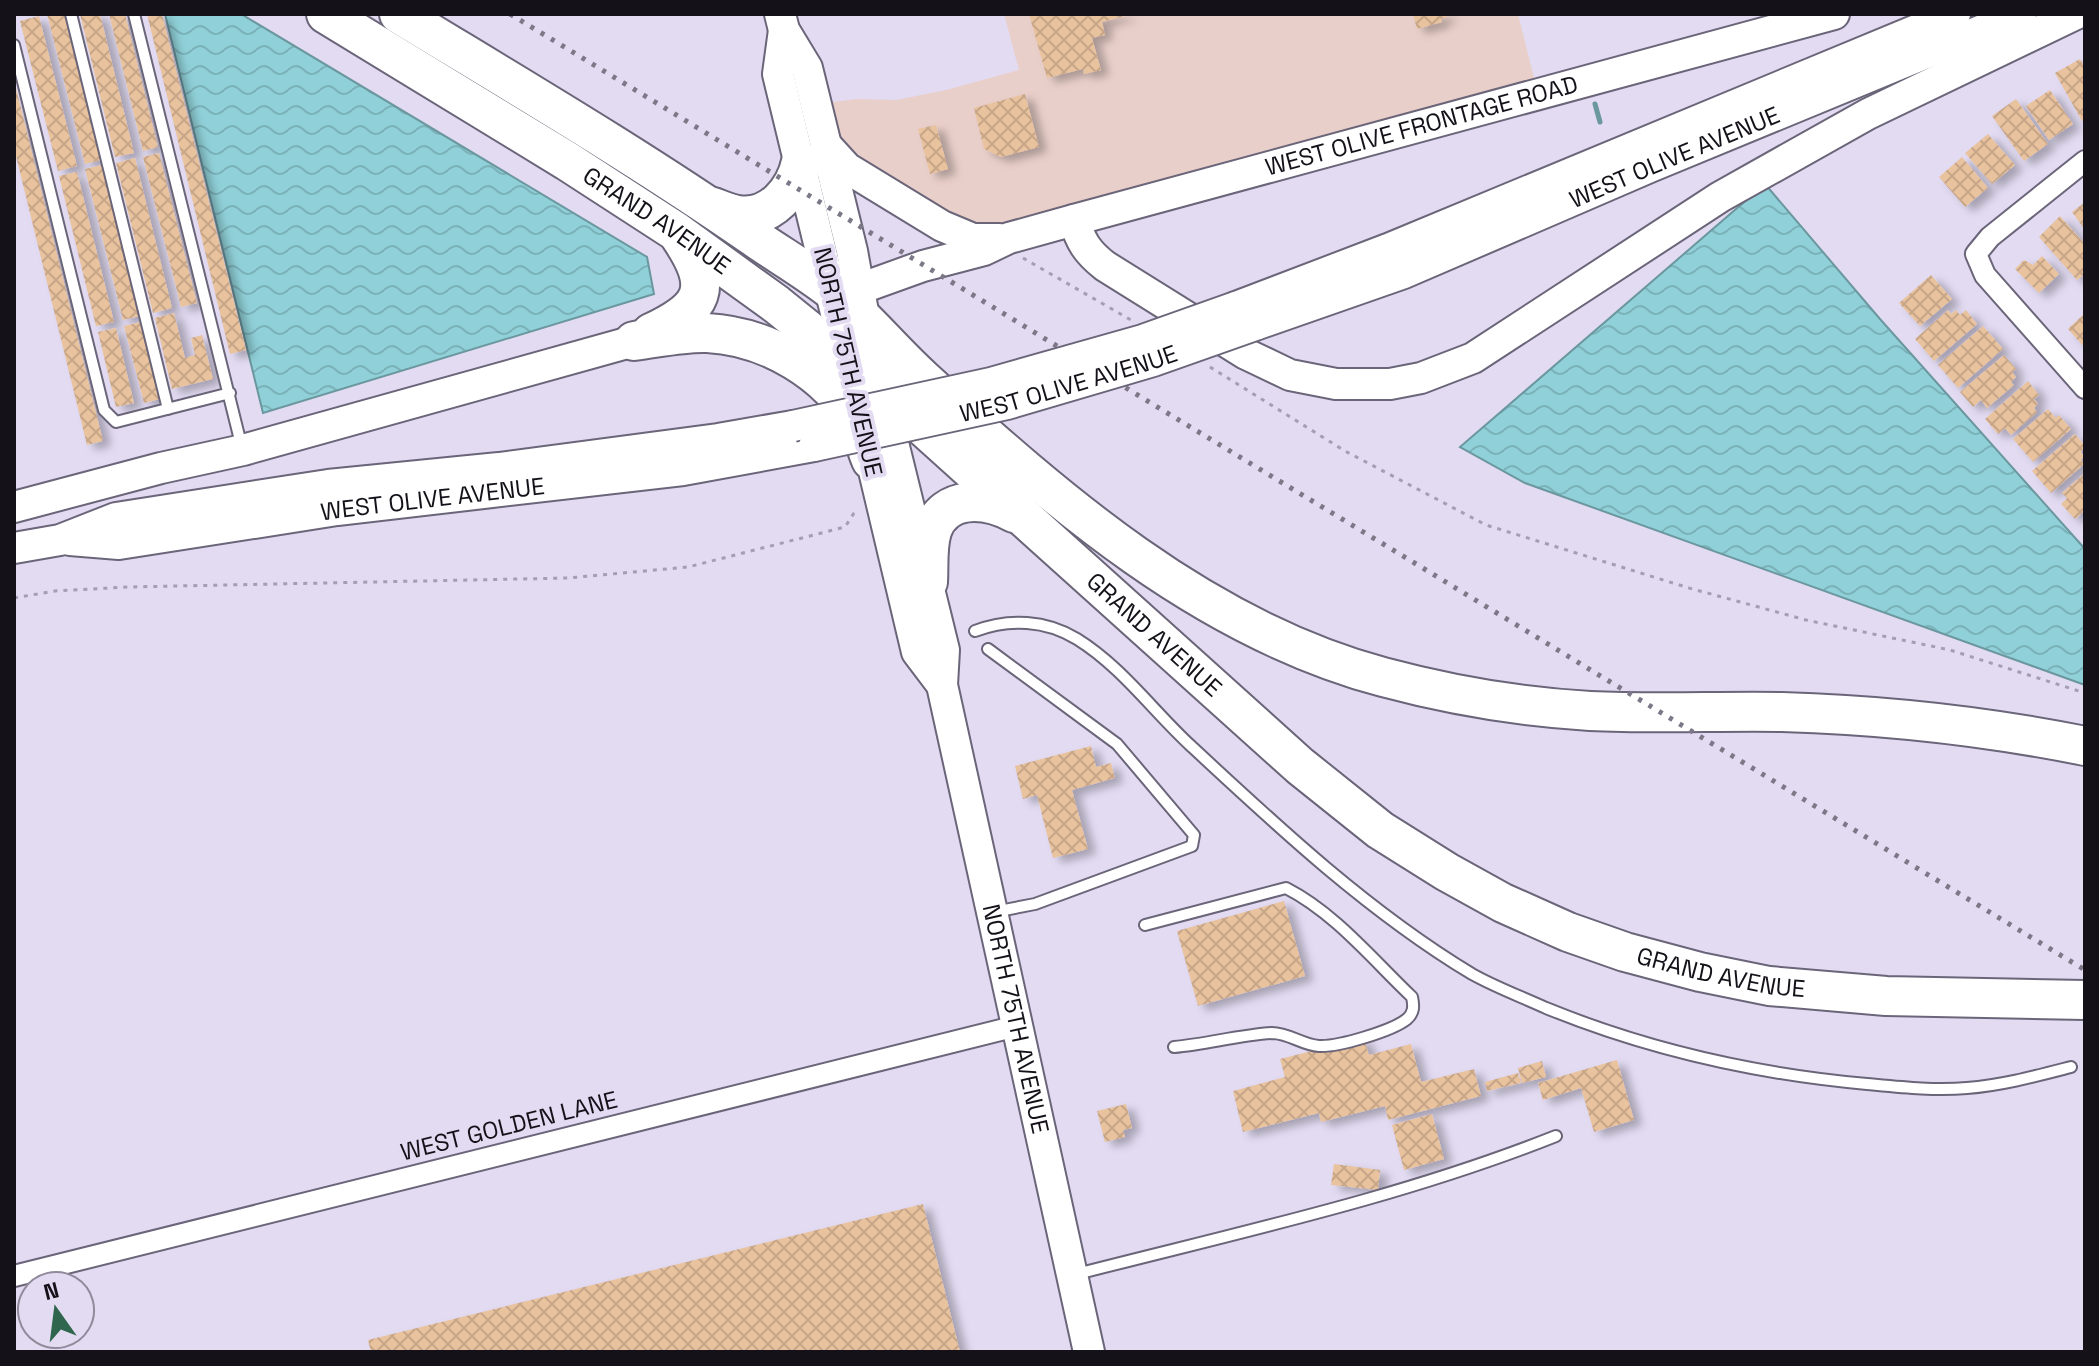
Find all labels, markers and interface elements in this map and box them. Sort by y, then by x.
street label: WEST OLIVE FRONTAGE ROAD [1262,68,1581,182]
street label: WEST OLIVE AVENUE [1564,99,1784,215]
street label: GRAND AVENUE [577,160,737,281]
street label: NORTH 75TH AVENUE [807,244,890,479]
street label: WEST OLIVE AVENUE [957,338,1181,429]
street label: WEST OLIVE AVENUE [318,470,546,527]
street label: GRAND AVENUE [1080,565,1229,703]
street label: NORTH 75TH AVENUE [976,901,1056,1137]
street label: GRAND AVENUE [1633,940,1806,1004]
street label: WEST GOLDEN LANE [397,1084,621,1167]
north arrow [16,1270,96,1350]
text: N [41,1275,62,1306]

